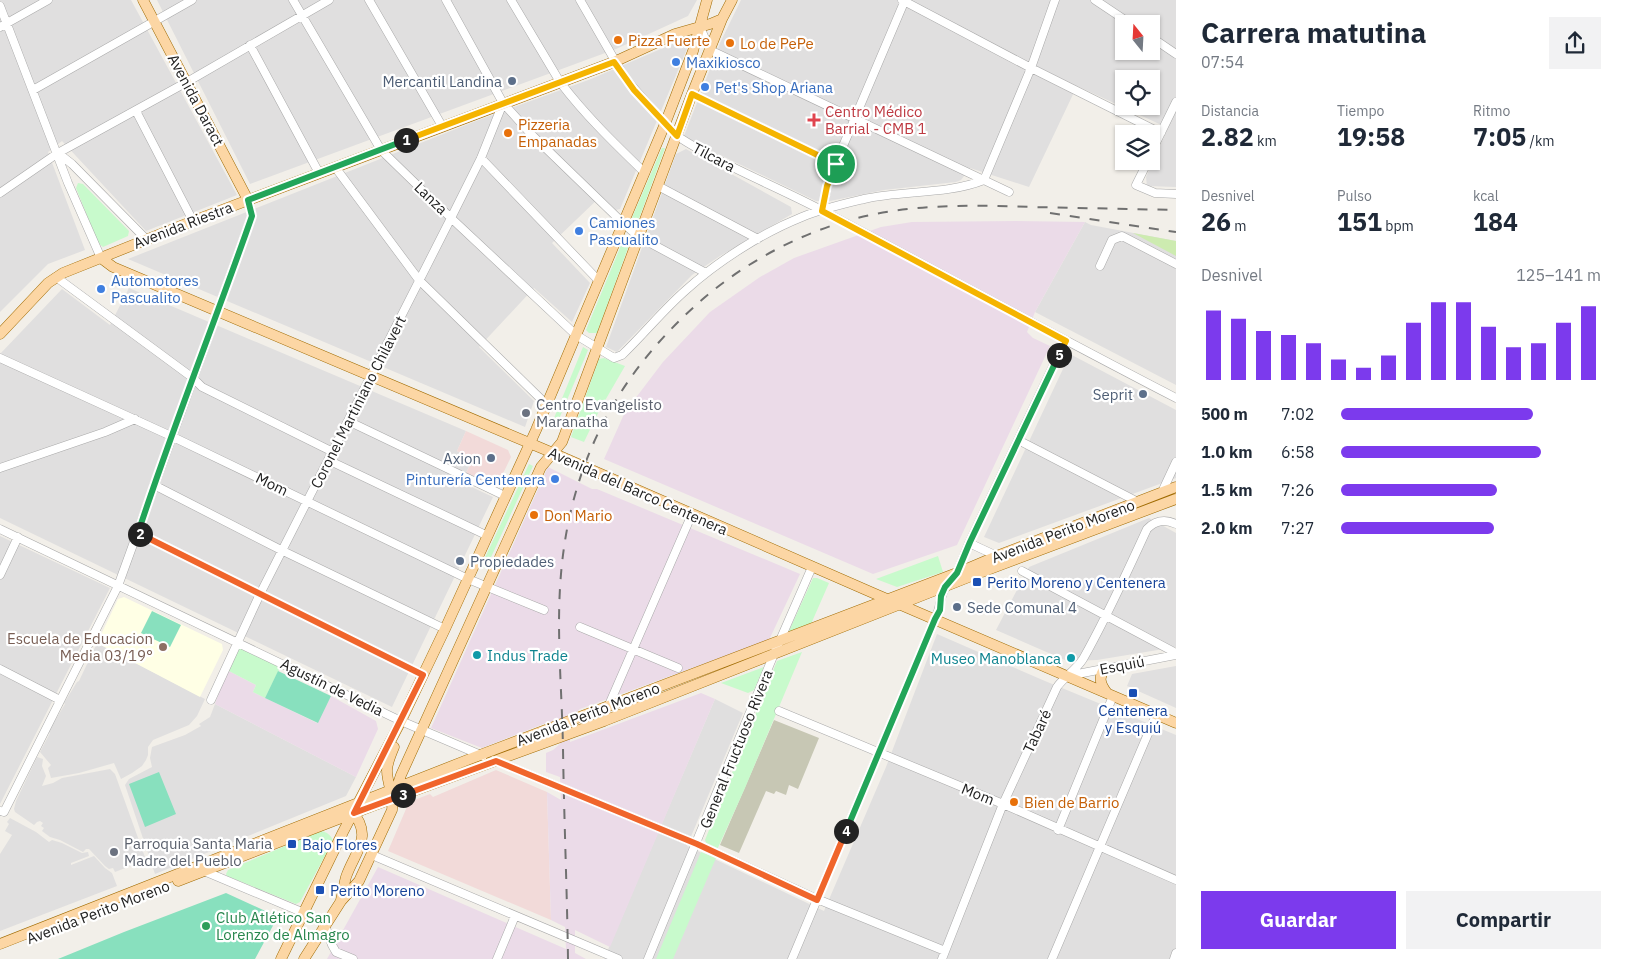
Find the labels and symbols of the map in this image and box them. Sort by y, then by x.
north arrow [1115,15,1160,60]
place label: Pizza Fuerte [628,31,710,50]
marker: Pizza Fuerte [612,34,624,46]
place label: Lo de PePe [740,34,814,53]
marker: Lo de PePe [724,37,736,49]
street label: Avenida Daract [164,51,228,149]
place label: Maxikiosco [686,53,761,72]
marker: Maxikiosco [670,56,682,68]
place label: Mercantil Landina [382,72,502,91]
marker: Mercantil Landina [506,75,518,87]
place label: Pet's Shop Ariana [715,78,833,97]
marker: Pet's Shop Ariana [699,81,711,93]
place label: Centro Médico Barrial - CMB 1 [825,102,927,138]
marker: Centro Médico Barrial - CMB 1 [807,113,821,127]
place label: Pizzeria Empanadas [518,115,597,151]
marker: Pizzeria Empanadas [502,127,514,139]
pin: 1 [394,128,418,152]
street label: Tilcara [689,138,739,176]
pin [815,143,857,185]
street label: Lanza [410,178,452,218]
street label: Avenida Riestra [131,197,235,253]
place label: Camiones Pascualito [589,213,659,249]
marker: Camiones Pascualito [573,225,585,237]
place label: Automotores Pascualito [111,271,199,307]
marker: Automotores Pascualito [95,283,107,295]
street label: Coronel Martiniano Chilavert [306,312,410,492]
pin: 5 [1046,342,1072,368]
place label: Seprit [1093,385,1133,404]
marker: Seprit [1137,388,1149,400]
place label: Centro Evangelisto Maranatha [536,395,662,431]
marker: Centro Evangelisto Maranatha [520,407,532,419]
street label: Avenida del Barco Centenera [545,443,731,539]
place label: Axion [443,449,481,468]
marker: Axion [485,452,497,464]
street label: Mom [253,468,291,500]
place label: Pinturería Centenera [406,470,545,489]
marker: Pinturería Centenera [549,473,561,485]
street label: Avenida Perito Moreno [989,495,1137,567]
place label: Don Mario [544,506,612,525]
marker: Don Mario [528,509,540,521]
pin: 2 [128,522,152,546]
place label: Propiedades [470,552,554,571]
marker: Propiedades [454,555,466,567]
place label: Perito Moreno y Centenera [987,573,1166,592]
marker: Perito Moreno y Centenera [971,576,983,588]
place label: Sede Comunal 4 [967,598,1077,617]
marker: Sede Comunal 4 [951,601,963,613]
place label: Escuela de Educacion Media 03/19° [7,629,153,665]
marker: Escuela de Educacion Media 03/19° [157,641,169,653]
place label: Indus Trade [487,646,568,665]
marker: Indus Trade [471,649,483,661]
place label: Museo Manoblanca [931,649,1061,668]
street label: Esquiú [1098,651,1146,679]
marker: Museo Manoblanca [1065,652,1077,664]
street label: Agustín de Vedia [277,654,387,720]
street label: General Fructuoso Rivera [695,667,777,831]
street label: Avenida Perito Moreno [514,678,662,750]
marker: Centenera y Esquiú [1127,687,1139,699]
place label: Centenera y Esquiú [1098,701,1168,737]
street label: Tabaré [1019,706,1055,756]
street label: Mom [959,779,997,809]
pin: 3 [390,782,416,808]
place label: Bien de Barrio [1024,793,1119,812]
marker: Bien de Barrio [1008,796,1020,808]
pin: 4 [834,818,858,844]
place label: Parroquia Santa Maria Madre del Pueblo [124,834,272,870]
place label: Bajo Flores [302,835,377,854]
marker: Bajo Flores [286,838,298,850]
marker: Parroquia Santa Maria Madre del Pueblo [108,846,120,858]
street label: Avenida Perito Moreno [24,876,172,948]
place label: Perito Moreno [330,881,425,900]
marker: Perito Moreno [314,884,326,896]
place label: Club Atlético San Lorenzo de Almagro [216,908,350,944]
marker: Club Atlético San Lorenzo de Almagro [200,920,212,932]

